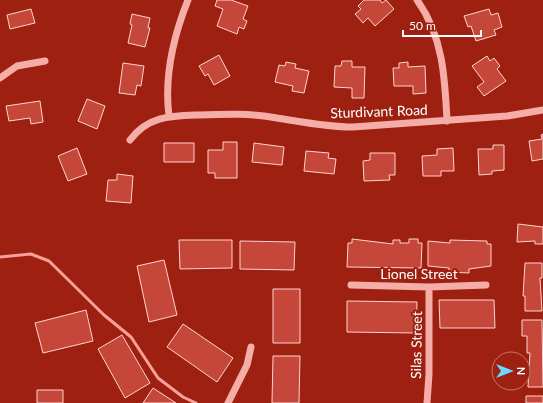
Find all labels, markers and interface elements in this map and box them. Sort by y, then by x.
scale bar [403,12,481,38]
text: 50 m [409,18,436,33]
street label: Sturdivant Road [330,101,428,121]
street label: Lionel Street [380,265,458,282]
street label: Silas Street [407,311,425,379]
north arrow [491,351,531,391]
text: N [515,367,528,375]

